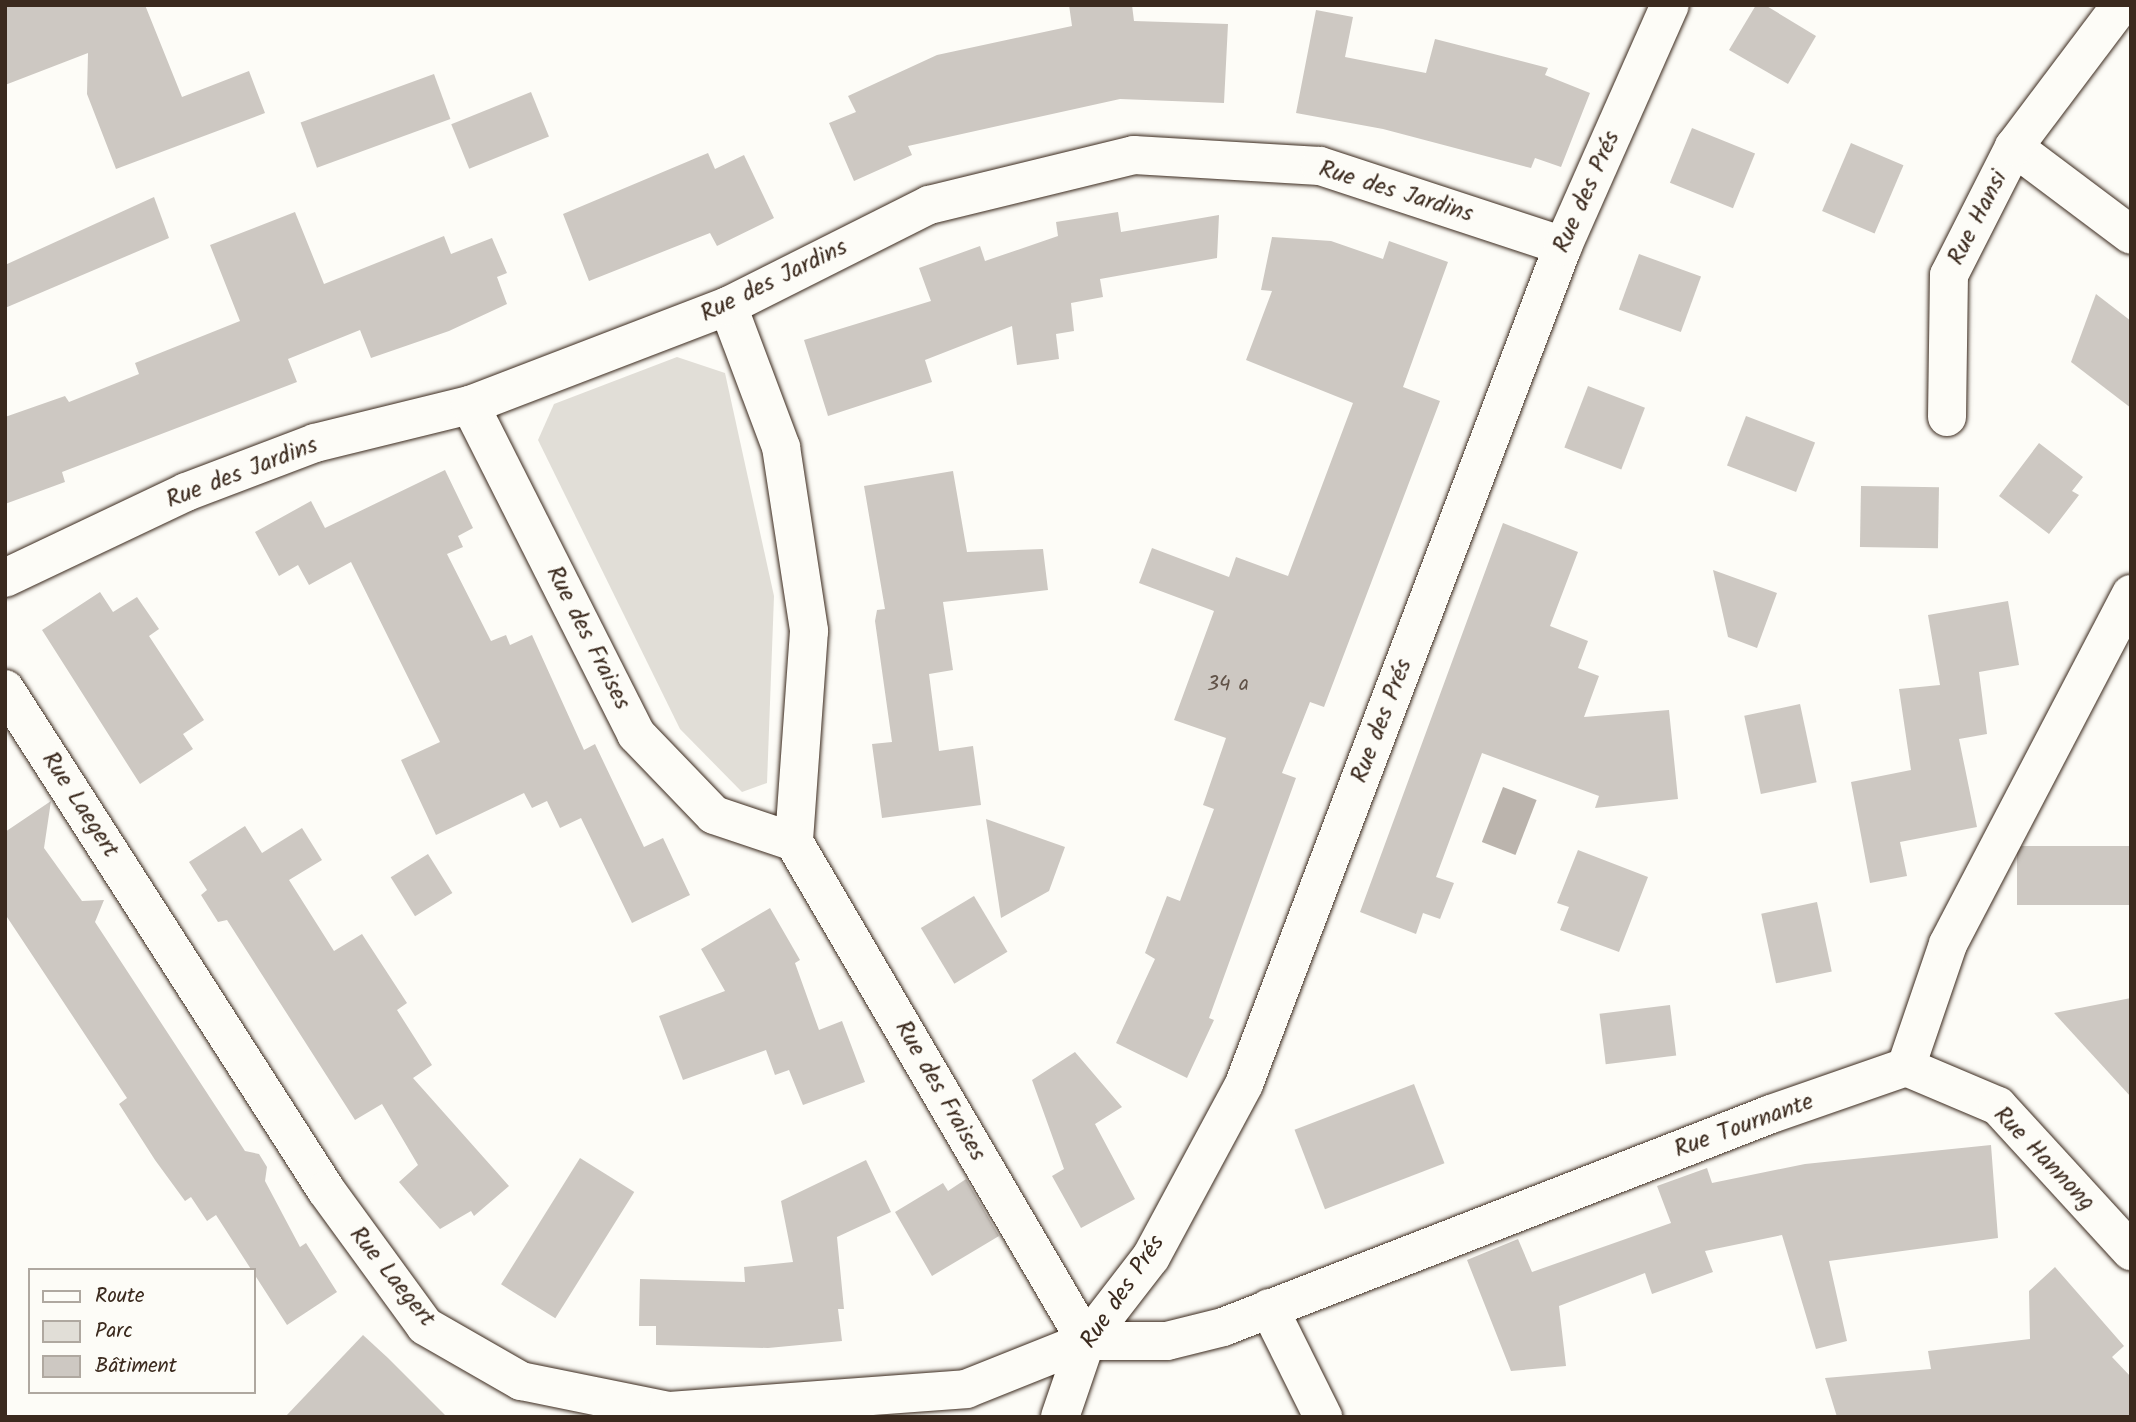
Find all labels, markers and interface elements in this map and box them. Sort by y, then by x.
street label: Rue des Prés [1547,127,1627,257]
street label: Rue des Jardins [1315,155,1477,229]
street label: Rue Hansi [1942,166,2014,270]
street label: Rue des Jardins [696,233,852,329]
street label: Rue des Jardins [162,431,322,515]
street label: Rue des Fraises [539,561,637,715]
street label: Rue des Prés [1345,655,1419,787]
house number: 34 a [1207,672,1249,698]
street label: Rue Laegert [35,747,125,863]
street label: Rue des Fraises [888,1016,992,1166]
street label: Rue Tournante [1670,1087,1818,1165]
street label: Rue Hannong [1987,1101,2101,1217]
street label: Rue Laegert [343,1221,441,1333]
street label: Rue des Prés [1075,1230,1171,1354]
legend [28,1268,256,1394]
text: Route [95,1280,144,1313]
text: Parc [95,1315,133,1348]
text: Bâtiment [95,1350,177,1383]

